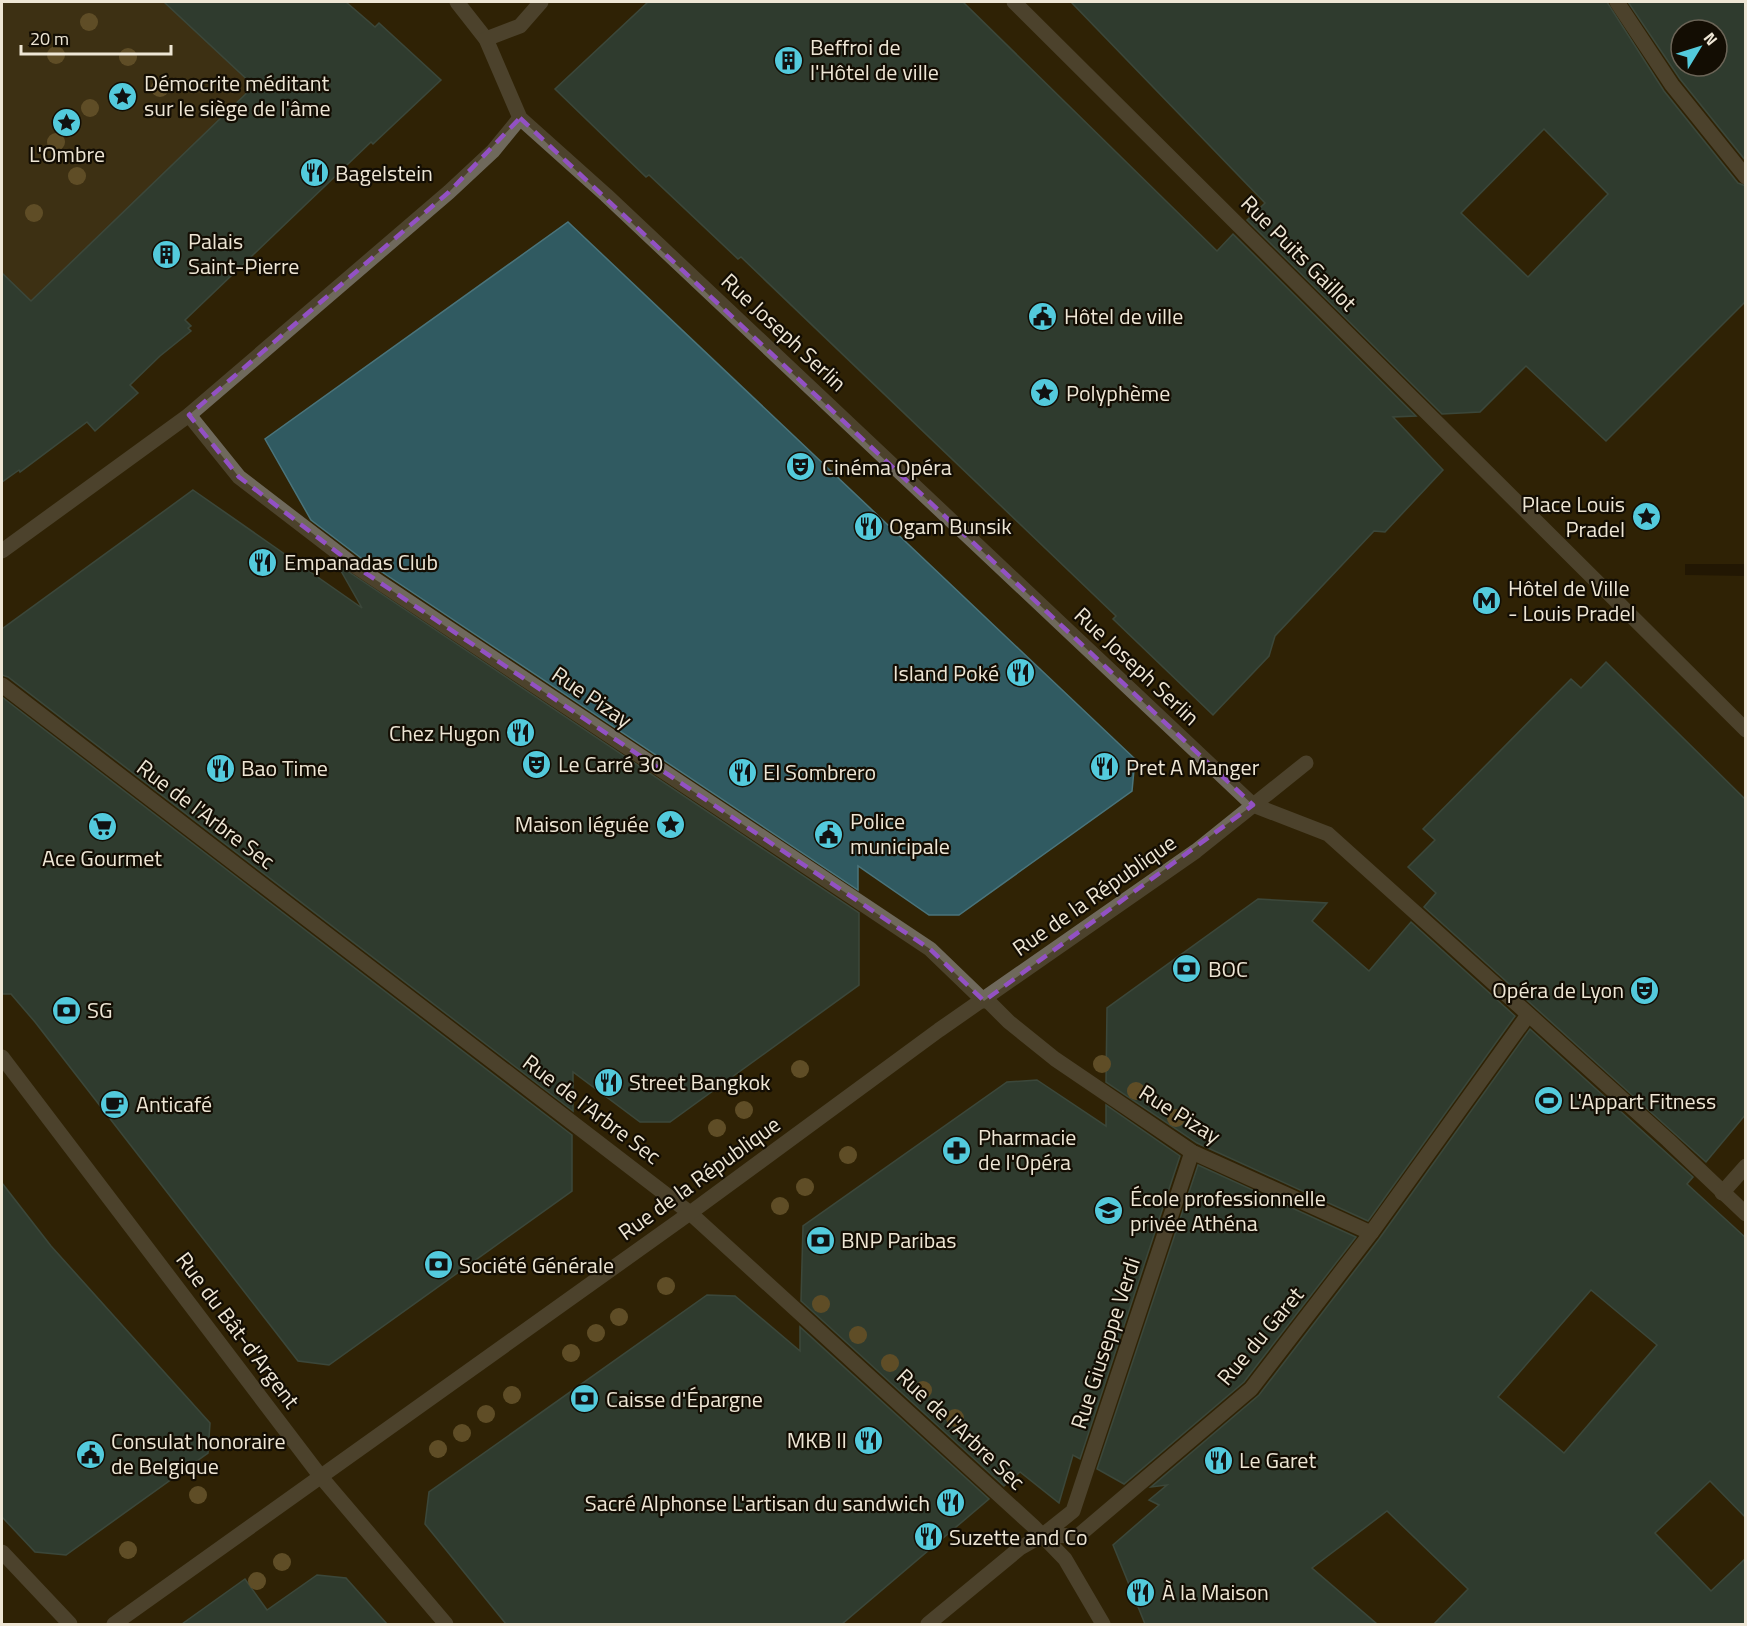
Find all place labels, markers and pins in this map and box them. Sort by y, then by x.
place label: Beffroi de l'Hôtel de ville [810,30,939,89]
building icon: Beffroi de l'Hôtel de ville [773,44,805,76]
place label: Démocrite méditant sur le siège de l'âme [144,66,331,125]
place icon: Démocrite méditant sur le siège de l'âme [107,80,139,112]
place icon: L'Ombre [51,106,83,138]
place label: L'Ombre [29,137,105,171]
place label: Bagelstein [335,156,433,190]
restaurant icon: Bagelstein [298,157,330,189]
place label: Palais Saint-Pierre [188,224,299,283]
building icon: Palais Saint-Pierre [151,238,183,270]
place label: Hôtel de ville [1064,299,1183,333]
public building icon: Hôtel de ville [1027,300,1059,332]
place label: Polyphème [1066,376,1170,410]
place icon: Polyphème [1029,377,1061,409]
place label: Cinéma Opéra [822,450,952,484]
theatre icon: Cinéma Opéra [785,451,817,483]
place label: Place Louis Pradel [1522,487,1625,546]
place icon: Place Louis Pradel [1630,501,1662,533]
place label: Ogam Bunsik [889,509,1012,543]
restaurant icon: Ogam Bunsik [852,510,884,542]
place label: Empanadas Club [284,545,438,579]
restaurant icon: Empanadas Club [247,546,279,578]
place label: Hôtel de Ville - Louis Pradel [1508,571,1636,630]
metro station icon: Hôtel de Ville - Louis Pradel [1471,585,1503,617]
place label: Island Poké [893,656,999,690]
restaurant icon: Island Poké [1004,657,1036,689]
place label: Chez Hugon [389,716,500,750]
restaurant icon: Chez Hugon [505,717,537,749]
place label: Le Carré 30 [558,747,663,781]
theatre icon: Le Carré 30 [521,748,553,780]
place label: Pret A Manger [1126,750,1260,784]
place label: Bao Time [241,751,328,785]
restaurant icon: Pret A Manger [1089,751,1121,783]
restaurant icon: Bao Time [204,752,236,784]
place label: El Sombrero [763,755,876,789]
restaurant icon: El Sombrero [726,756,758,788]
place label: Police municipale [850,804,950,863]
place label: Maison léguée [515,807,649,841]
place icon: Maison léguée [654,808,686,840]
supermarket icon: Ace Gourmet [86,810,118,842]
public building icon: Police municipale [813,818,845,850]
place label: Ace Gourmet [42,841,162,875]
place label: BOC [1208,952,1248,986]
bank icon: BOC [1171,953,1203,985]
place label: Opéra de Lyon [1492,973,1624,1007]
theatre icon: Opéra de Lyon [1629,974,1661,1006]
place label: SG [87,993,112,1027]
bank icon: SG [50,994,82,1026]
place label: Street Bangkok [629,1065,771,1099]
restaurant icon: Street Bangkok [592,1066,624,1098]
place label: L'Appart Fitness [1569,1084,1716,1118]
sports icon: L'Appart Fitness [1532,1085,1564,1117]
place label: Anticafé [136,1087,212,1121]
cafe icon: Anticafé [99,1088,131,1120]
place label: Pharmacie de l'Opéra [978,1120,1076,1179]
pharmacy icon: Pharmacie de l'Opéra [941,1134,973,1166]
place label: École professionnelle privée Athéna [1130,1181,1326,1240]
school or university icon: École professionnelle privée Athéna [1093,1195,1125,1227]
place label: BNP Paribas [841,1223,957,1257]
bank icon: BNP Paribas [804,1224,836,1256]
place label: Société Générale [459,1248,614,1282]
bank icon: Société Générale [422,1249,454,1281]
place label: Caisse d'Épargne [606,1382,763,1416]
bank icon: Caisse d'Épargne [569,1383,601,1415]
place label: MKB II [787,1423,847,1457]
place label: Consulat honoraire de Belgique [111,1424,286,1483]
restaurant icon: MKB II [852,1424,884,1456]
public building icon: Consulat honoraire de Belgique [74,1438,106,1470]
place label: Le Garet [1239,1443,1316,1477]
restaurant icon: Le Garet [1202,1444,1234,1476]
place label: Sacré Alphonse L'artisan du sandwich [585,1486,930,1520]
restaurant icon: Sacré Alphonse L'artisan du sandwich [935,1487,967,1519]
place label: Suzette and Co [949,1520,1088,1554]
restaurant icon: Suzette and Co [912,1521,944,1553]
place label: À la Maison [1162,1575,1269,1609]
restaurant icon: À la Maison [1125,1576,1157,1608]

